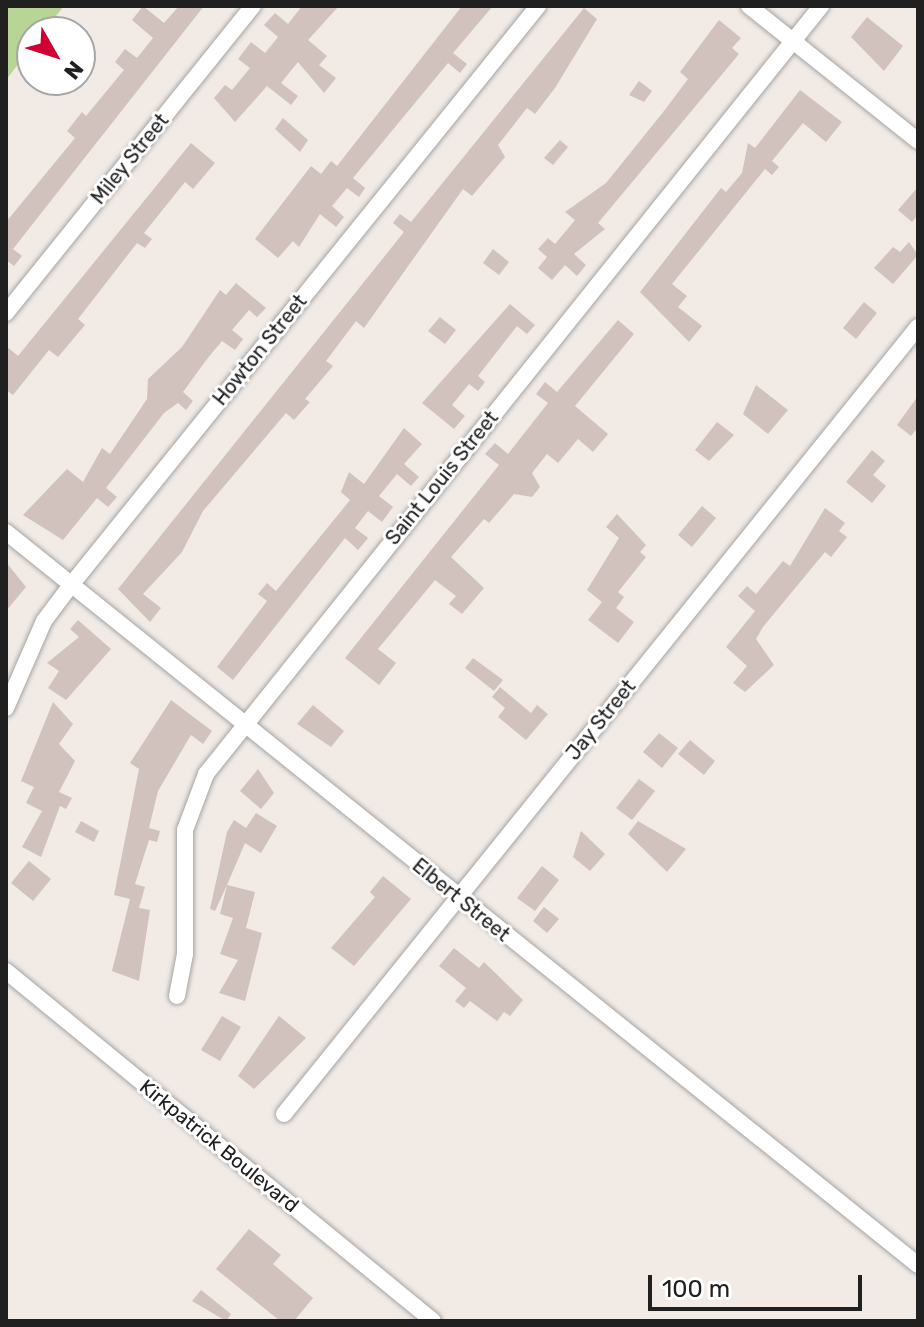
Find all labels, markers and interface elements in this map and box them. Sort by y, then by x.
north arrow [16,16,96,96]
text: N [58,56,89,85]
street label: Miley Street [86,109,174,209]
street label: Howton Street [208,290,312,410]
street label: Saint Louis Street [381,406,503,550]
street label: Jay Street [561,675,641,765]
street label: Elbert Street [408,853,514,947]
street label: Kirkpatrick Boulevard [135,1074,303,1218]
scale bar [652,1259,866,1309]
text: 100 m [662,1275,730,1303]

